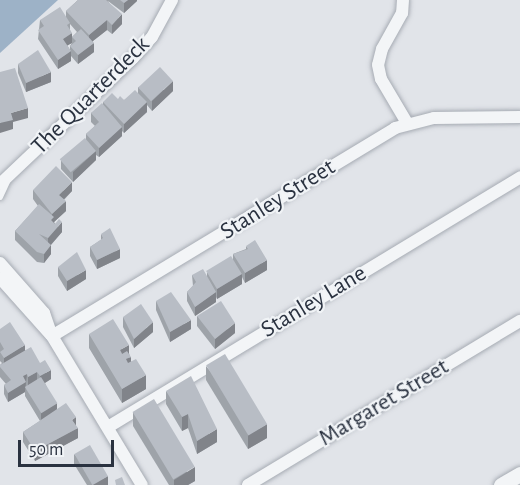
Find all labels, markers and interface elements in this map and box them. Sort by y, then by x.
street label: The Quarterdeck [26,31,156,161]
street label: Stanley Street [215,153,341,247]
street label: Stanley Lane [256,259,372,345]
street label: Margaret Street [314,353,454,453]
scale bar [21,428,117,466]
text: 50 m [29,441,63,459]

